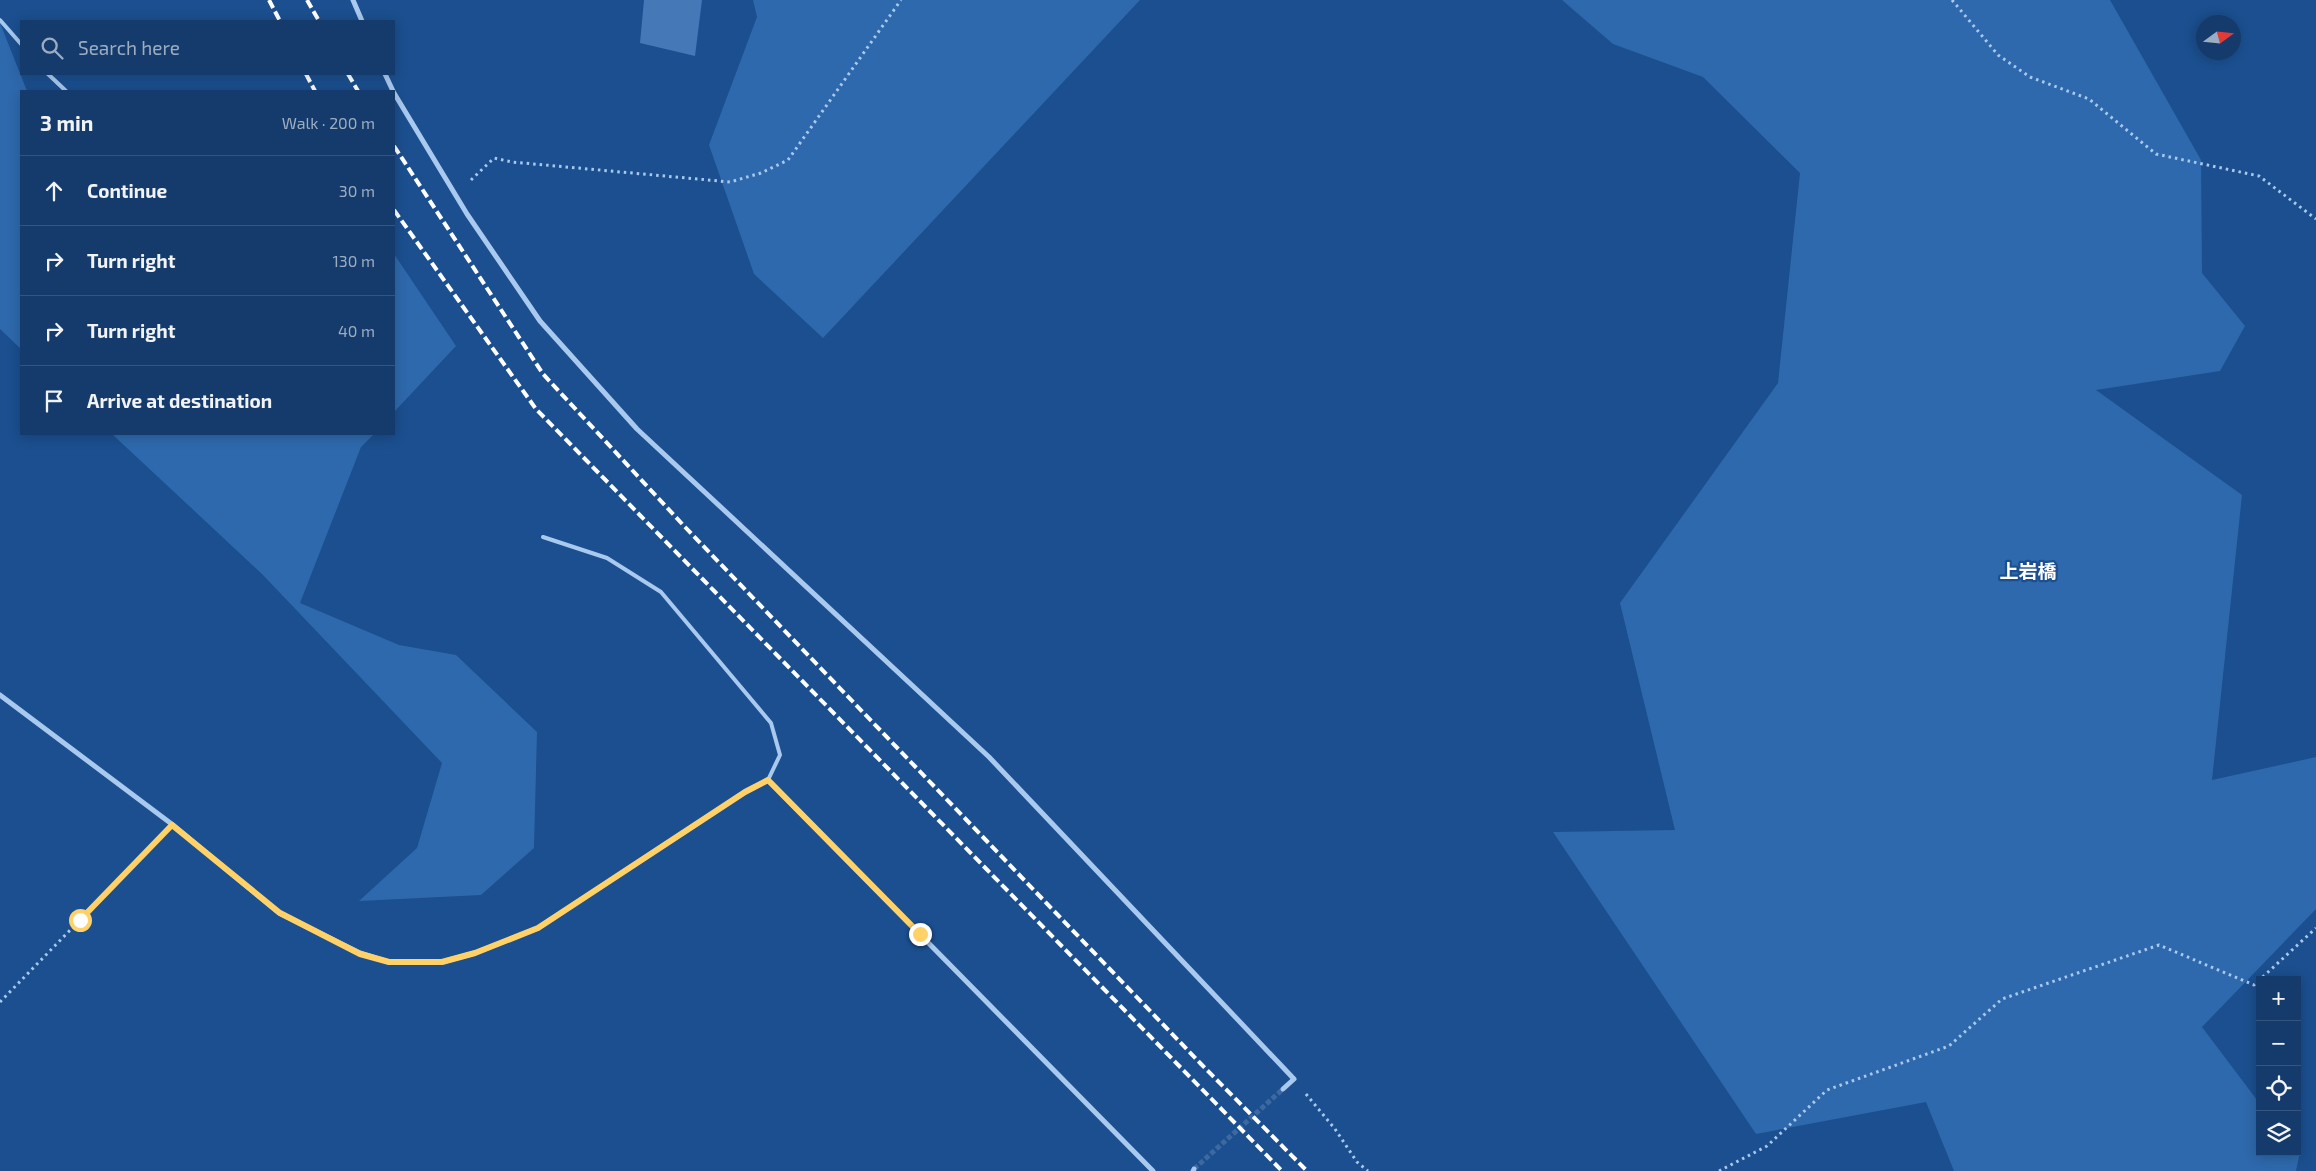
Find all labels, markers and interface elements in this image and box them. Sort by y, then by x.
north arrow [2196,15,2241,60]
search box [20,20,395,75]
icon: search [38,34,66,62]
text: Search here [78,36,180,59]
text: 3 min [40,110,93,135]
text: Walk · 200 m [282,113,375,132]
icon: ahead [40,177,68,205]
text: Continue [87,179,167,202]
text: 30 m [339,181,375,200]
icon: right [40,247,68,275]
text: Turn right [87,249,175,272]
text: 130 m [333,251,375,270]
icon: right [40,317,68,345]
text: Turn right [87,319,175,342]
text: 40 m [338,321,375,340]
icon: arrive [40,387,68,415]
text: Arrive at destination [87,389,272,412]
district label: 上岩橋 [1999,559,2057,582]
route start [69,909,92,932]
route end [909,923,932,946]
map controls [2256,976,2301,1156]
button: + [2256,976,2301,1021]
button: − [2256,1021,2301,1066]
button: locate [2256,1066,2301,1111]
button: layers [2256,1111,2301,1156]

